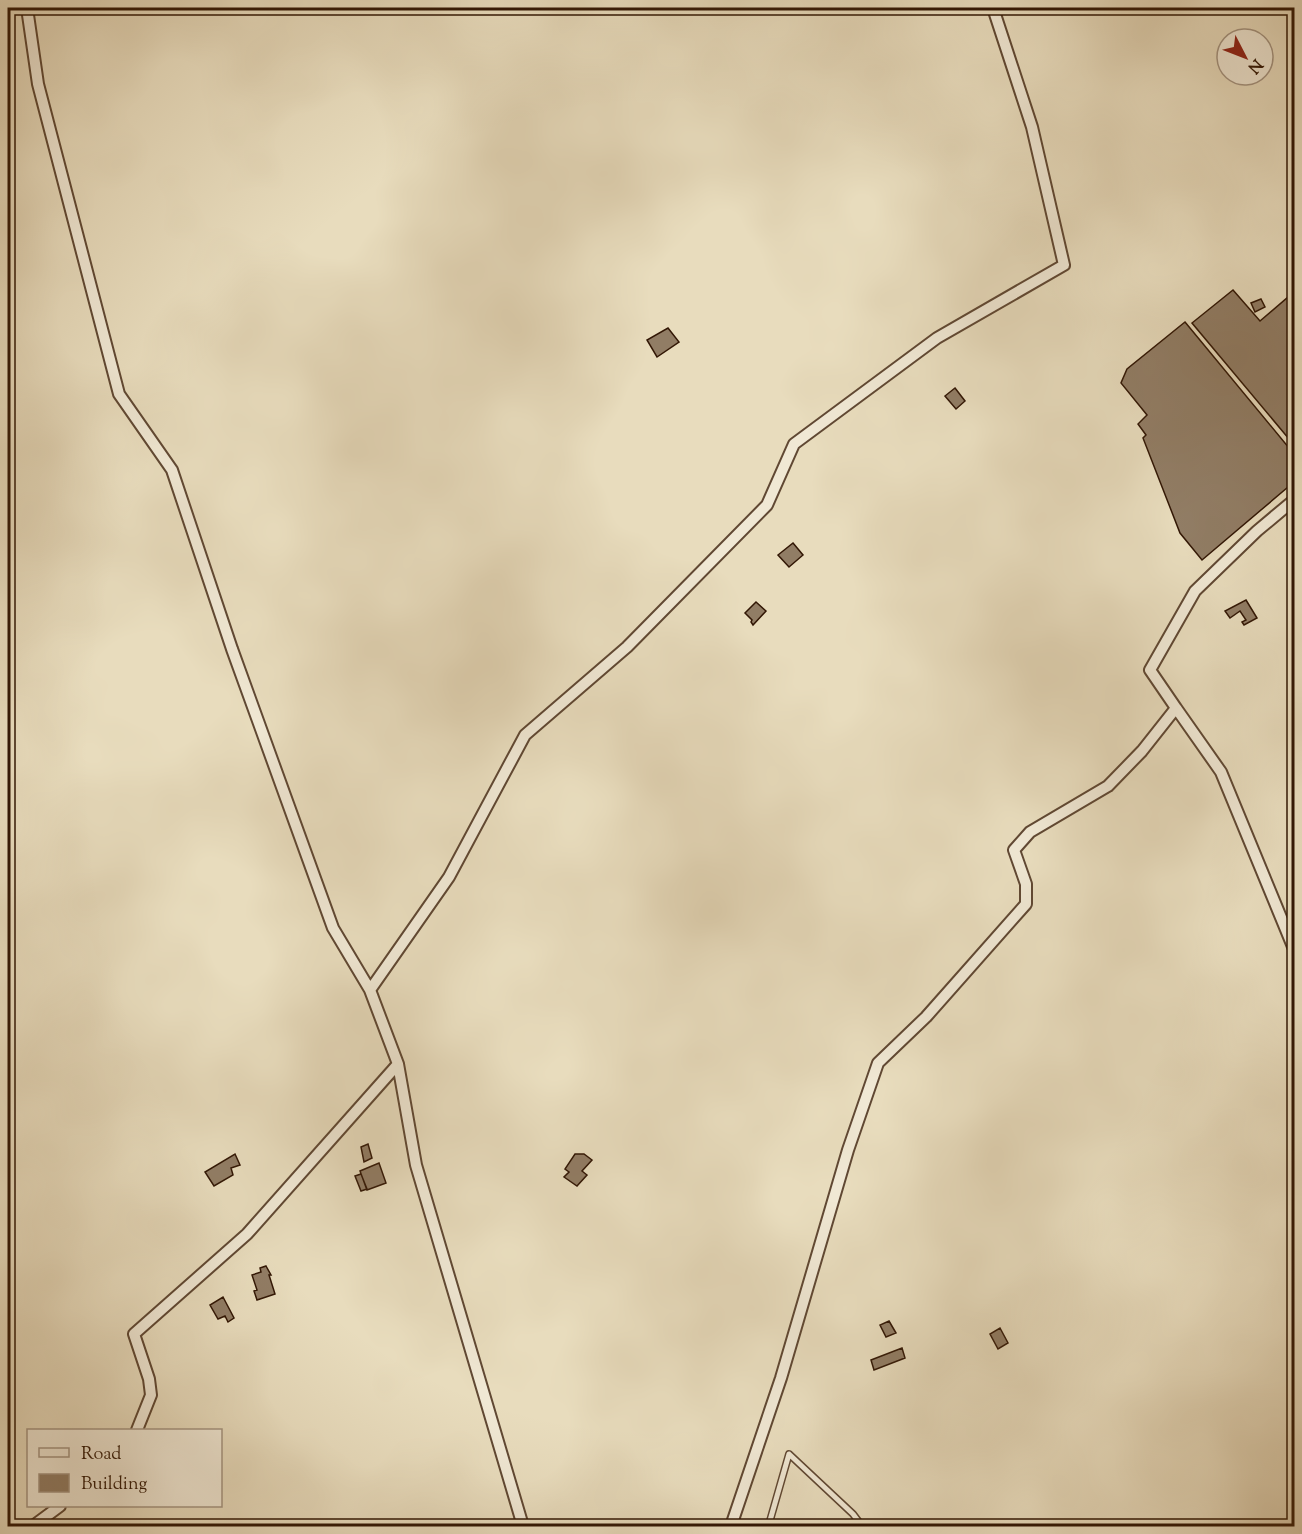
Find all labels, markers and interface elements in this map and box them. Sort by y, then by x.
north arrow [1215,27,1275,87]
text: N [1241,53,1267,78]
legend [27,1429,222,1507]
text: Road [81,1442,121,1468]
text: Building [81,1472,147,1498]

